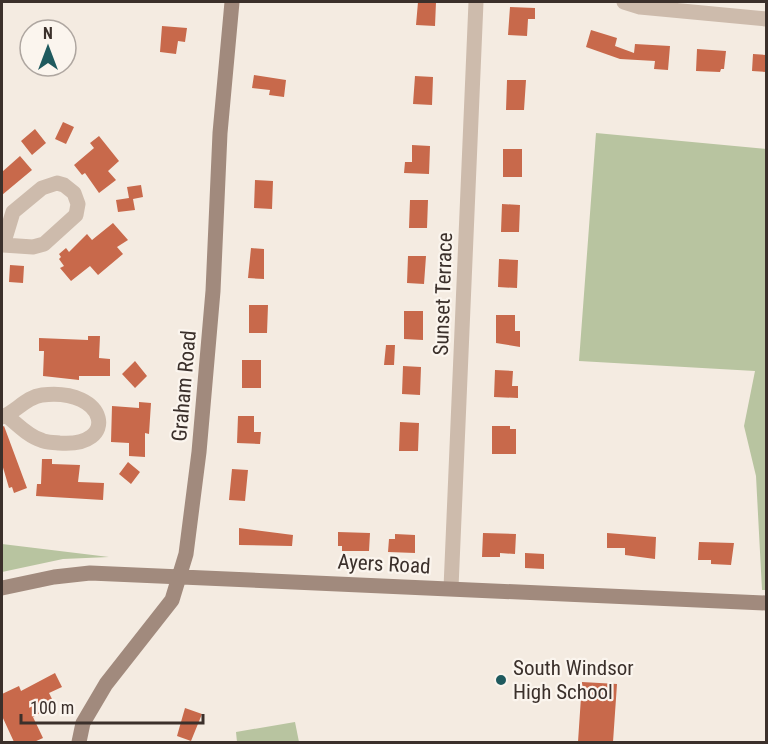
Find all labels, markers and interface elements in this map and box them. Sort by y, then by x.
north arrow [18,18,78,78]
text: N [43,24,53,43]
street label: Sunset Terrace [429,232,457,356]
street label: Graham Road [167,329,201,443]
street label: Ayers Road [337,550,431,578]
place label: South Windsor High School [513,656,634,704]
marker: South Windsor High School [494,673,508,687]
scale bar [21,687,202,725]
text: 100 m [30,697,74,718]

